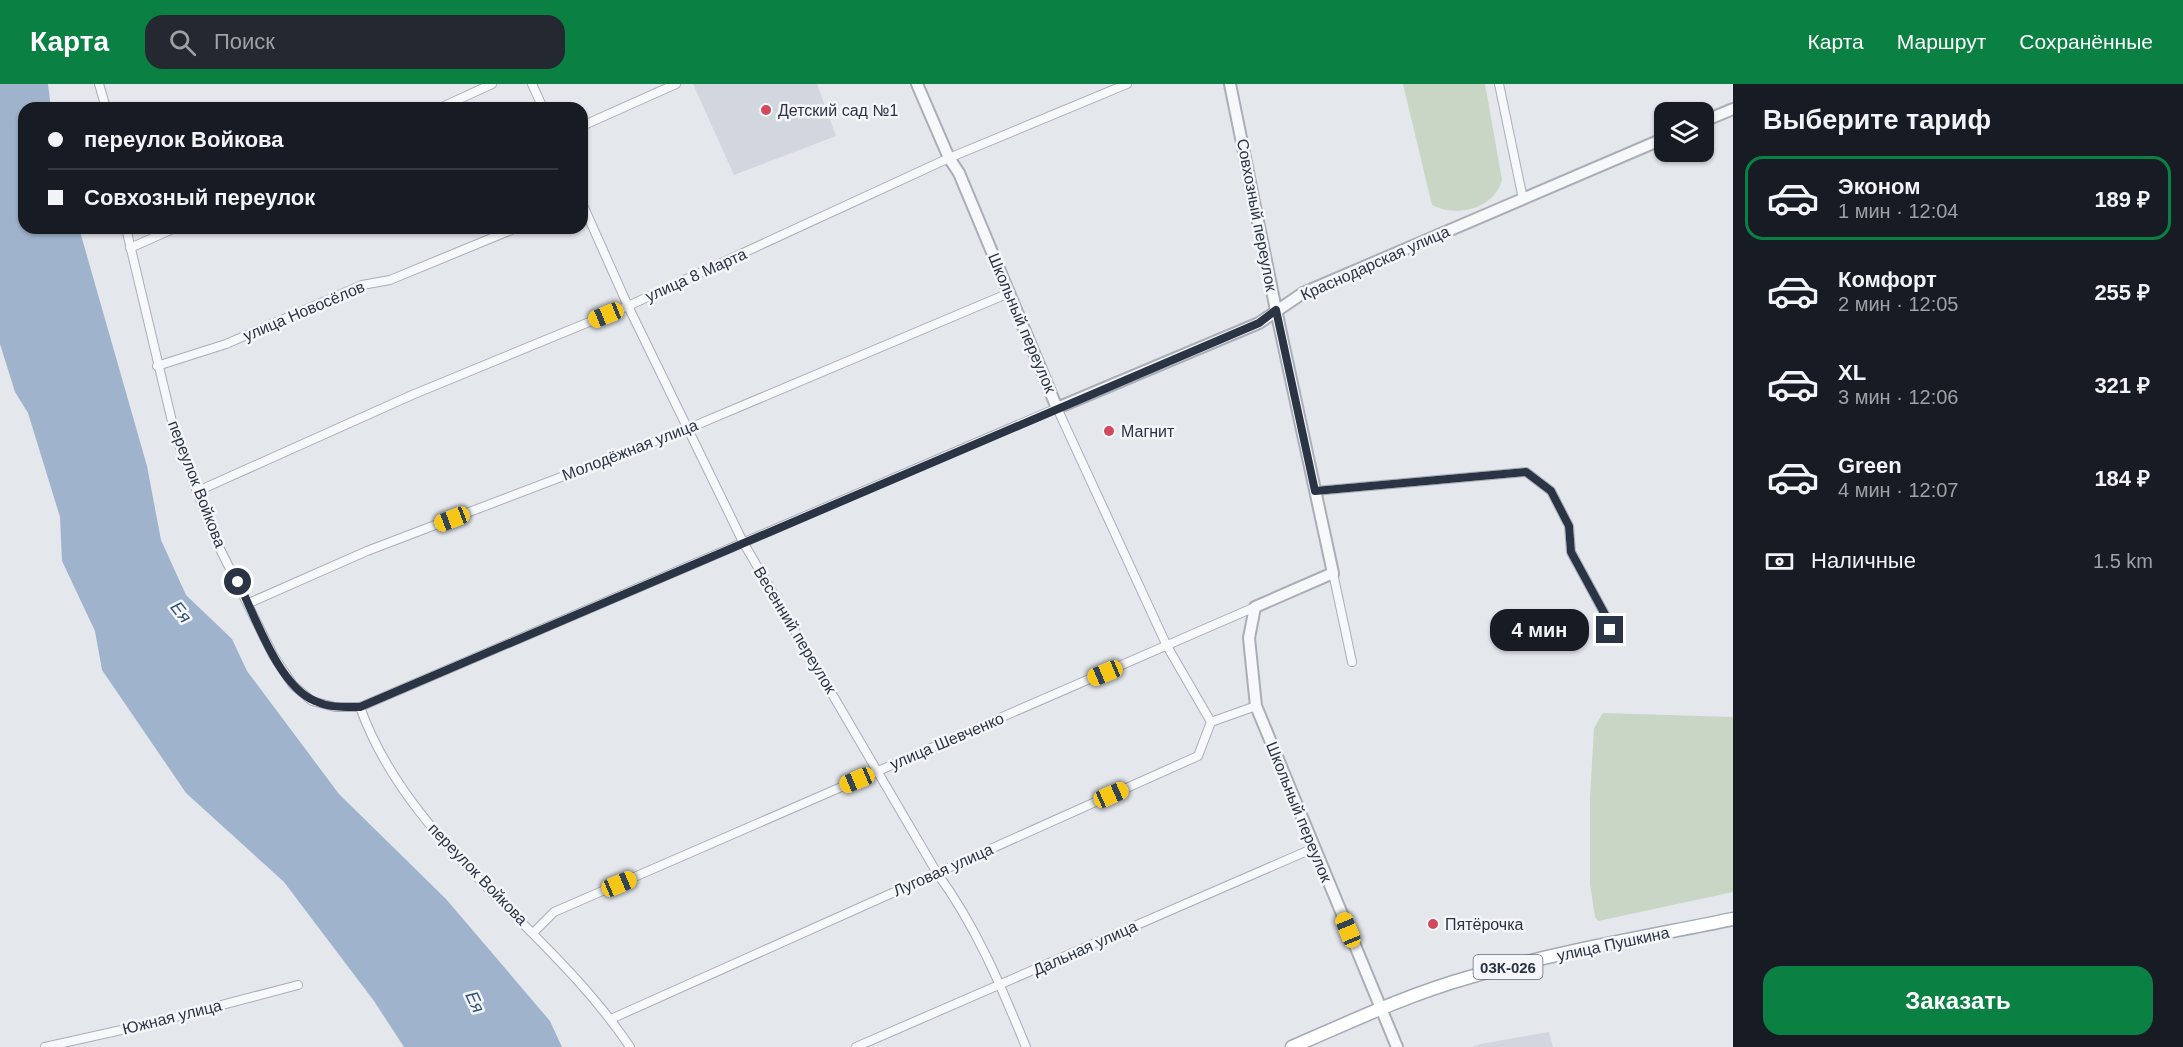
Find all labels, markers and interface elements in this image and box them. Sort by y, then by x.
search box [145,15,565,69]
text: Карта [30,26,109,57]
icon: search [166,26,199,59]
text: Поиск [214,29,275,54]
text: Карта [1808,30,1864,53]
text: Маршрут [1897,30,1986,53]
text: Сохранённые [2019,30,2153,53]
place label: Детский сад №1 [778,102,899,119]
map controls [1654,102,1714,162]
button: layers [1654,102,1714,162]
marker: Детский сад №1 [759,103,773,117]
text: Выберите тариф [1763,105,1991,135]
text: переулок Войкова [84,127,284,152]
street label: Совхозный переулок [1234,137,1280,294]
icon: car [1766,171,1820,225]
text: Эконом [1838,174,1921,199]
text: Совхозный переулок [84,185,315,210]
text: 189 ₽ [2094,187,2150,212]
text: 1 мин · 12:04 [1838,200,1958,222]
street label: Краснодарская улица [1298,222,1452,304]
street label: улица 8 Марта [643,245,749,305]
street label: Школьный переулок [985,251,1060,396]
icon: car [1766,264,1820,318]
text: Комфорт [1838,267,1937,292]
street label: улица Новосёлов [241,278,367,344]
text: 255 ₽ [2094,280,2150,305]
text: 2 мин · 12:05 [1838,293,1958,315]
car [586,300,626,330]
icon: car [1766,357,1820,411]
text: XL [1838,360,1866,385]
text: 321 ₽ [2094,373,2150,398]
text: 3 мин · 12:06 [1838,386,1958,408]
street label: Молодёжная улица [560,416,700,484]
street label: переулок Войкова [165,418,229,550]
place label: Магнит [1121,423,1175,440]
marker: Магнит [1102,424,1116,438]
icon: car [1766,450,1820,504]
text: Green [1838,453,1902,478]
text: 184 ₽ [2094,466,2150,491]
text: 4 мин · 12:07 [1838,479,1958,501]
car [432,504,472,534]
icon: cash [1763,545,1796,578]
text: Наличные [1811,548,1916,573]
text: 1.5 km [2093,550,2153,572]
street label: Весенний переулок [750,564,840,697]
route start [224,568,251,595]
water label: Ея [166,597,196,627]
callout: 4 мин [1490,609,1589,651]
route end [1596,616,1623,643]
text: 4 мин [1512,619,1567,641]
car [1085,658,1125,688]
street label: улица Шевченко [888,709,1007,773]
street label: Школьный переулок [1263,739,1335,886]
car [837,765,877,795]
car [1091,779,1131,811]
street label: переулок Войкова [425,820,531,928]
street label: Луговая улица [890,840,996,900]
car [599,869,639,899]
car [1333,910,1363,950]
place label: Пятёрочка [1445,916,1524,933]
street label: Дальная улица [1030,917,1140,979]
marker: Пятёрочка [1426,917,1440,931]
street label: улица Пушкина [1555,924,1671,964]
road number: 03К-026 [1474,955,1543,979]
button: Заказать [1763,966,2153,1035]
water label: Ея [461,988,489,1016]
street label: Южная улица [121,996,223,1038]

